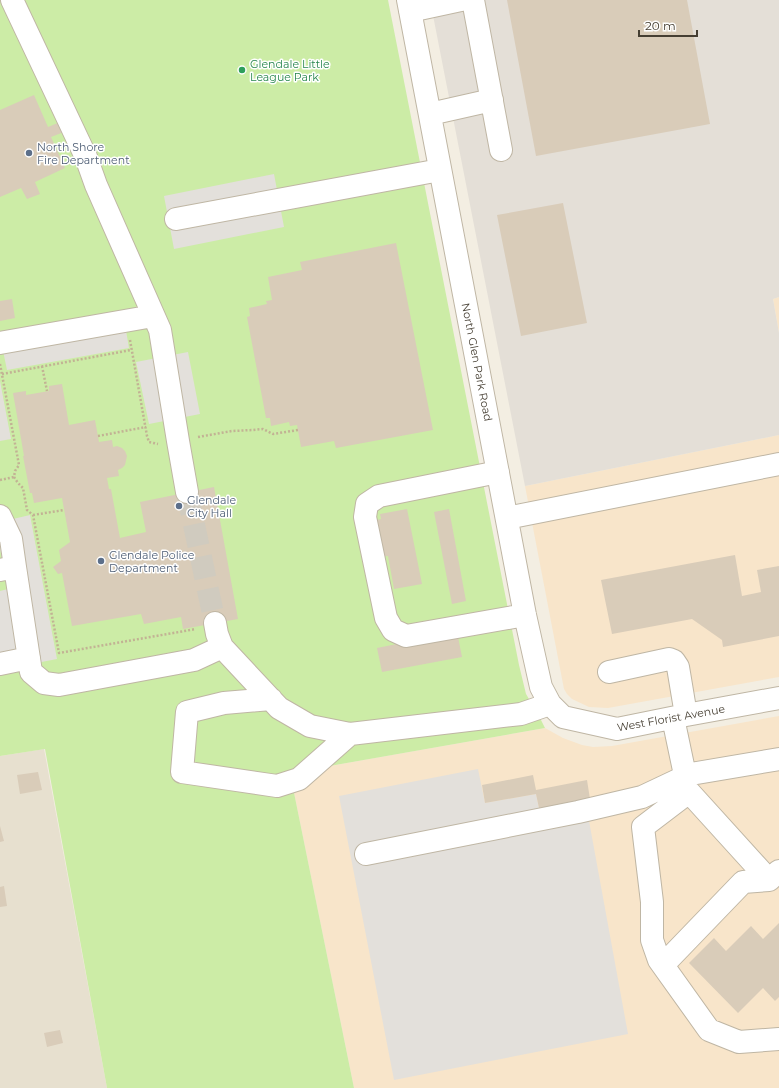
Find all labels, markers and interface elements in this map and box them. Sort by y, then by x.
scale bar [639,12,697,38]
text: 20 m [645,18,676,33]
place label: Glendale Little League Park [250,57,330,84]
marker: Glendale Little League Park [237,65,247,75]
place label: North Shore Fire Department [37,140,130,167]
marker: North Shore Fire Department [24,148,34,158]
street label: North Glen Park Road [459,302,495,422]
place label: Glendale City Hall [187,493,236,520]
marker: Glendale City Hall [174,501,184,511]
place label: Glendale Police Department [109,548,195,575]
marker: Glendale Police Department [96,556,106,566]
street label: West Florist Avenue [616,702,726,734]

